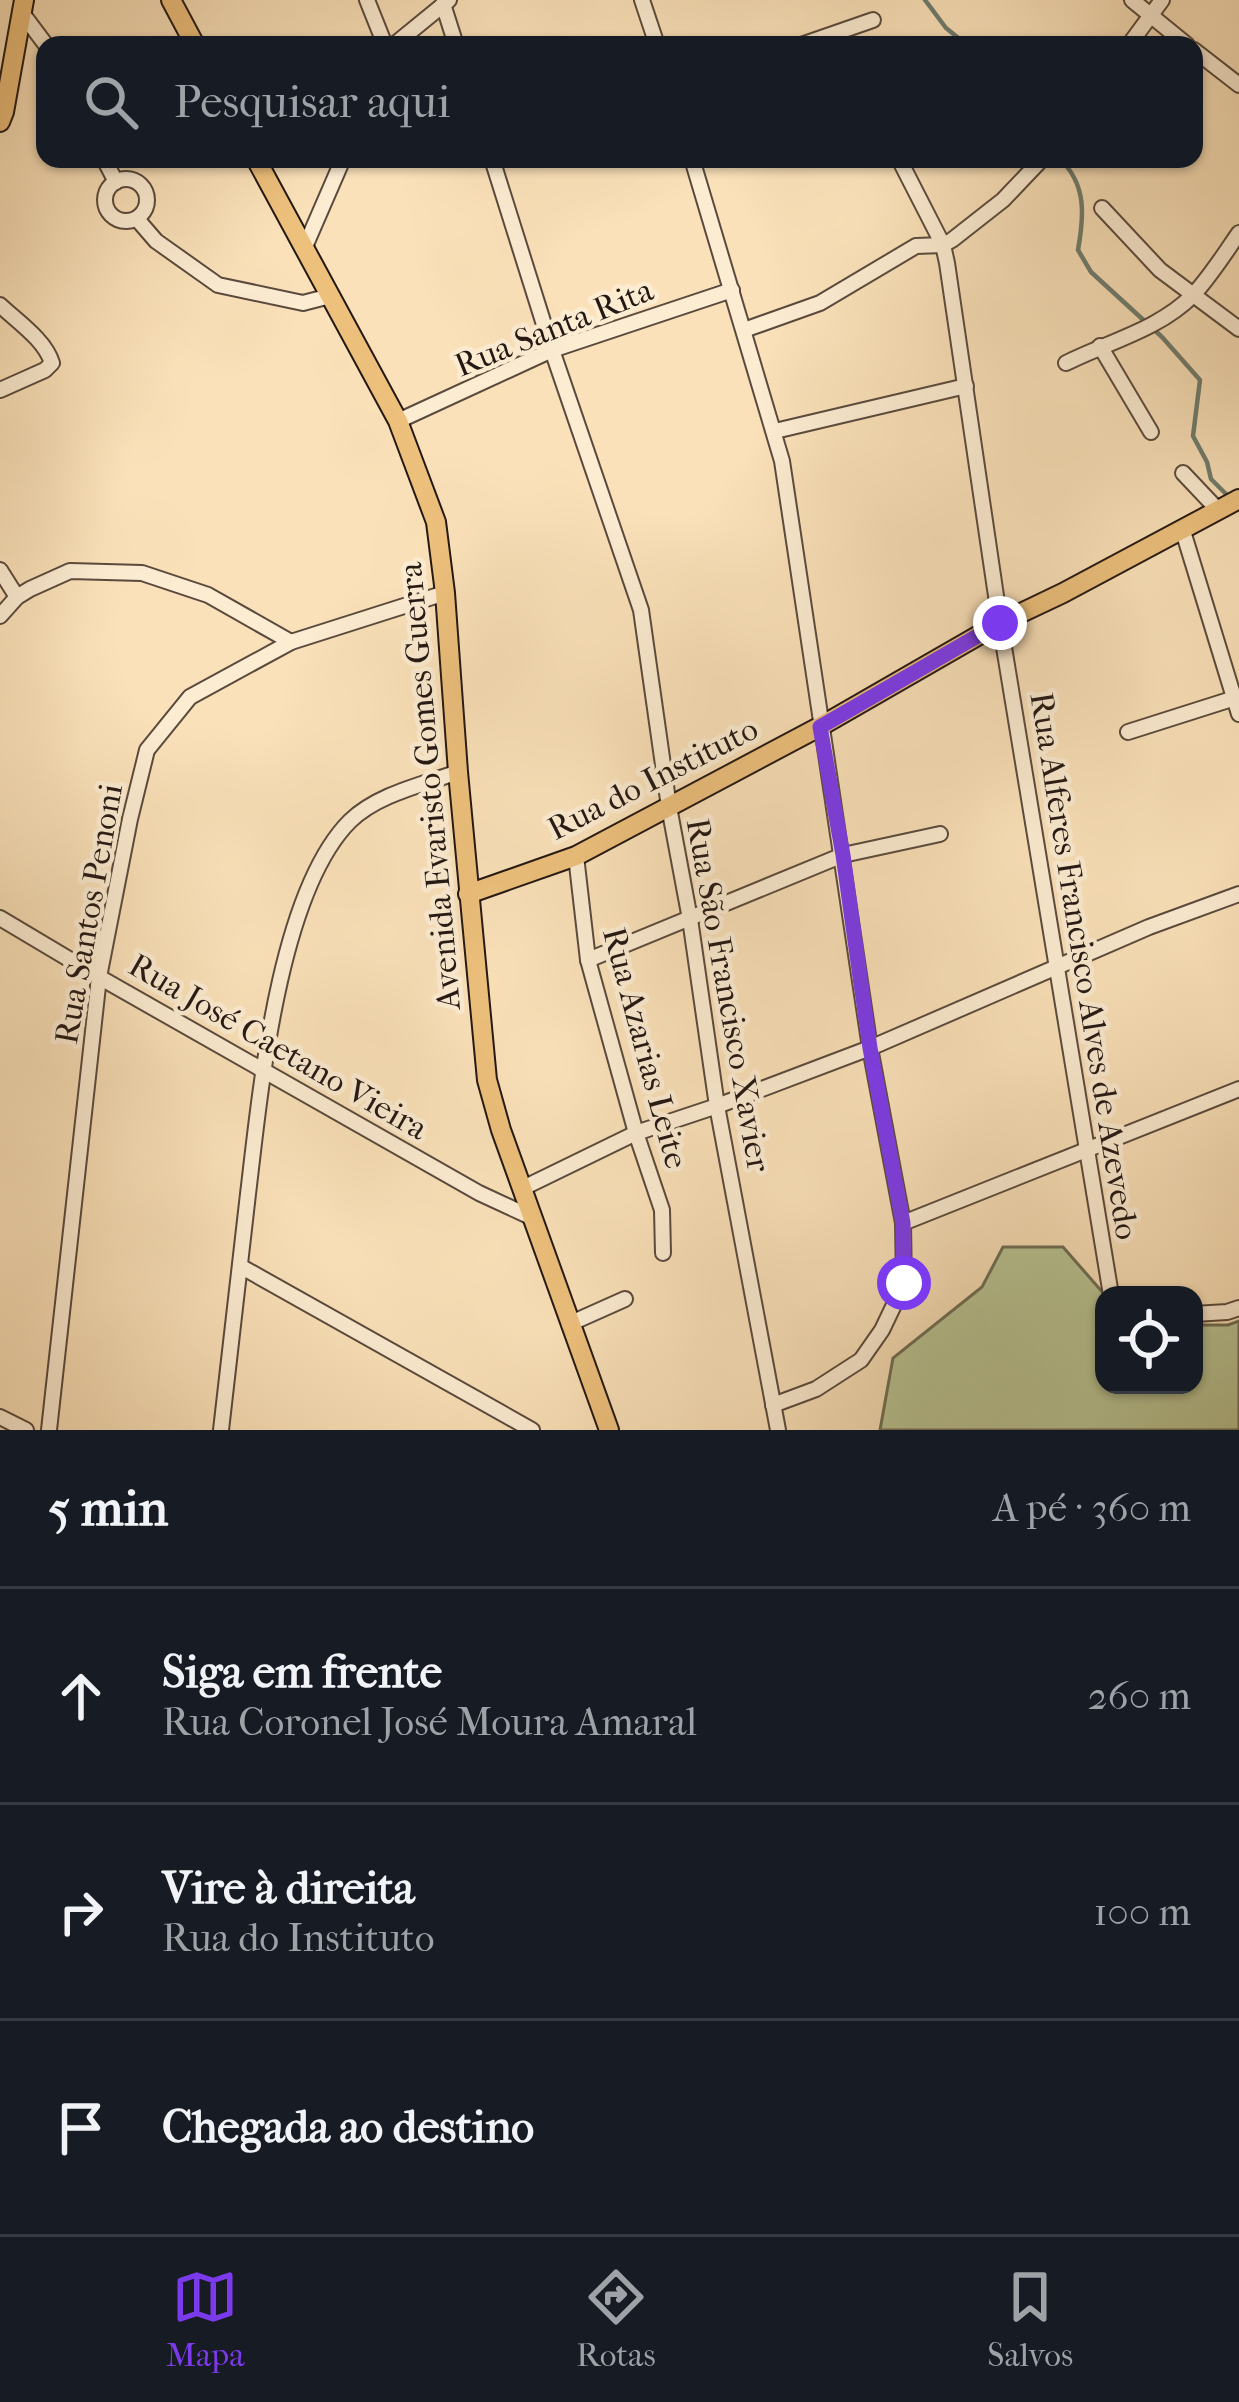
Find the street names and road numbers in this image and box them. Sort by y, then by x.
street label: Rua Santa Rita [449,270,659,385]
street label: Avenida Evaristo Gomes Guerra [391,560,469,1013]
street label: Rua Alferes Francisco Alves de Azevedo [1021,689,1147,1243]
street label: Rua do Instituto [541,709,765,849]
street label: Rua Santos Penoni [47,781,131,1047]
street label: Rua São Francisco Xavier [678,815,778,1175]
street label: Rua Azarias Leite [594,923,696,1173]
street label: Rua José Caetano Vieira [122,946,435,1149]

